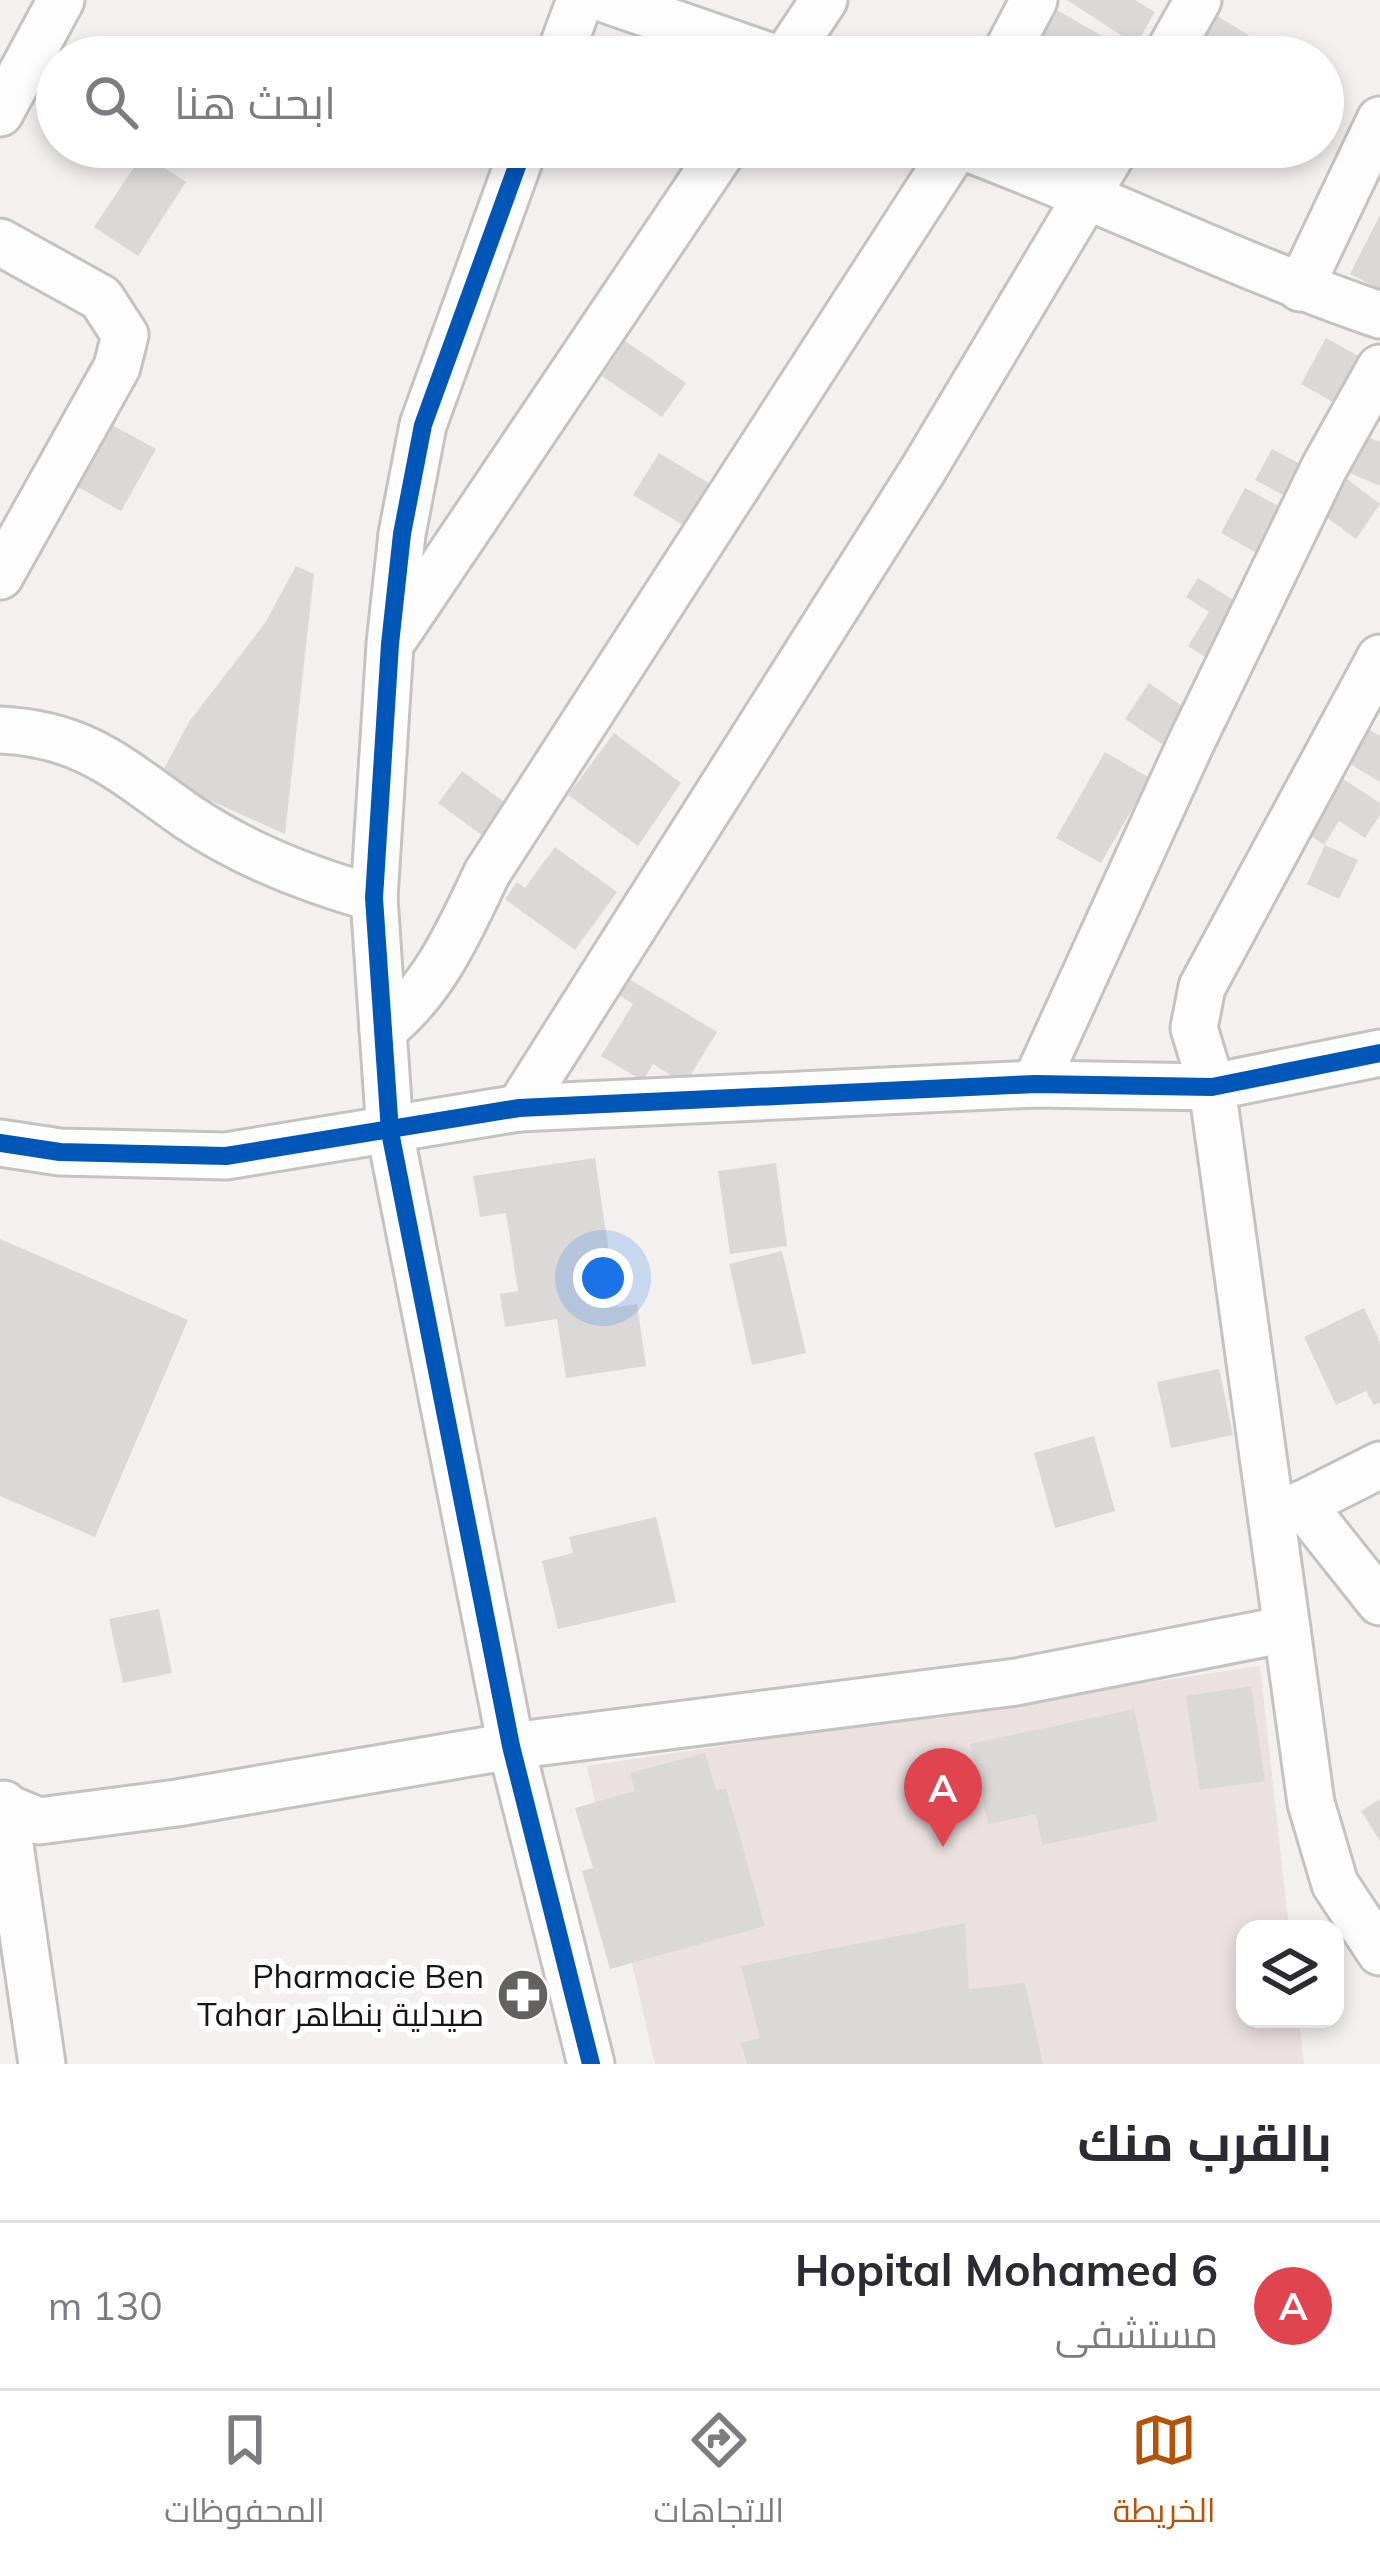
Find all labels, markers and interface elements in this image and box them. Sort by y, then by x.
search box [36,36,1344,168]
icon: search [78,69,144,135]
text: ابحث هنا [174,74,336,130]
your location [573,1248,633,1308]
pin: A [904,1748,982,1847]
map controls [1236,1920,1344,2028]
button: layers [1236,1920,1344,2028]
place label: Pharmacie Ben Tahar صيدلية بنطاهر [197,1955,484,2034]
pharmacy icon: Pharmacie Ben Tahar صيدلية بنطاهر [495,1967,551,2023]
text: بالقرب منك [1077,2110,1332,2174]
text: Hopital Mohamed 6 [795,2241,1218,2297]
text: 130 m [48,2281,163,2330]
text: A [1278,2281,1308,2330]
text: مستشفى [1055,2309,1218,2358]
tab: المحفوظات [164,2407,325,2541]
tab: الاتجاهات [654,2407,784,2541]
tab: الخريطة [1113,2407,1216,2541]

